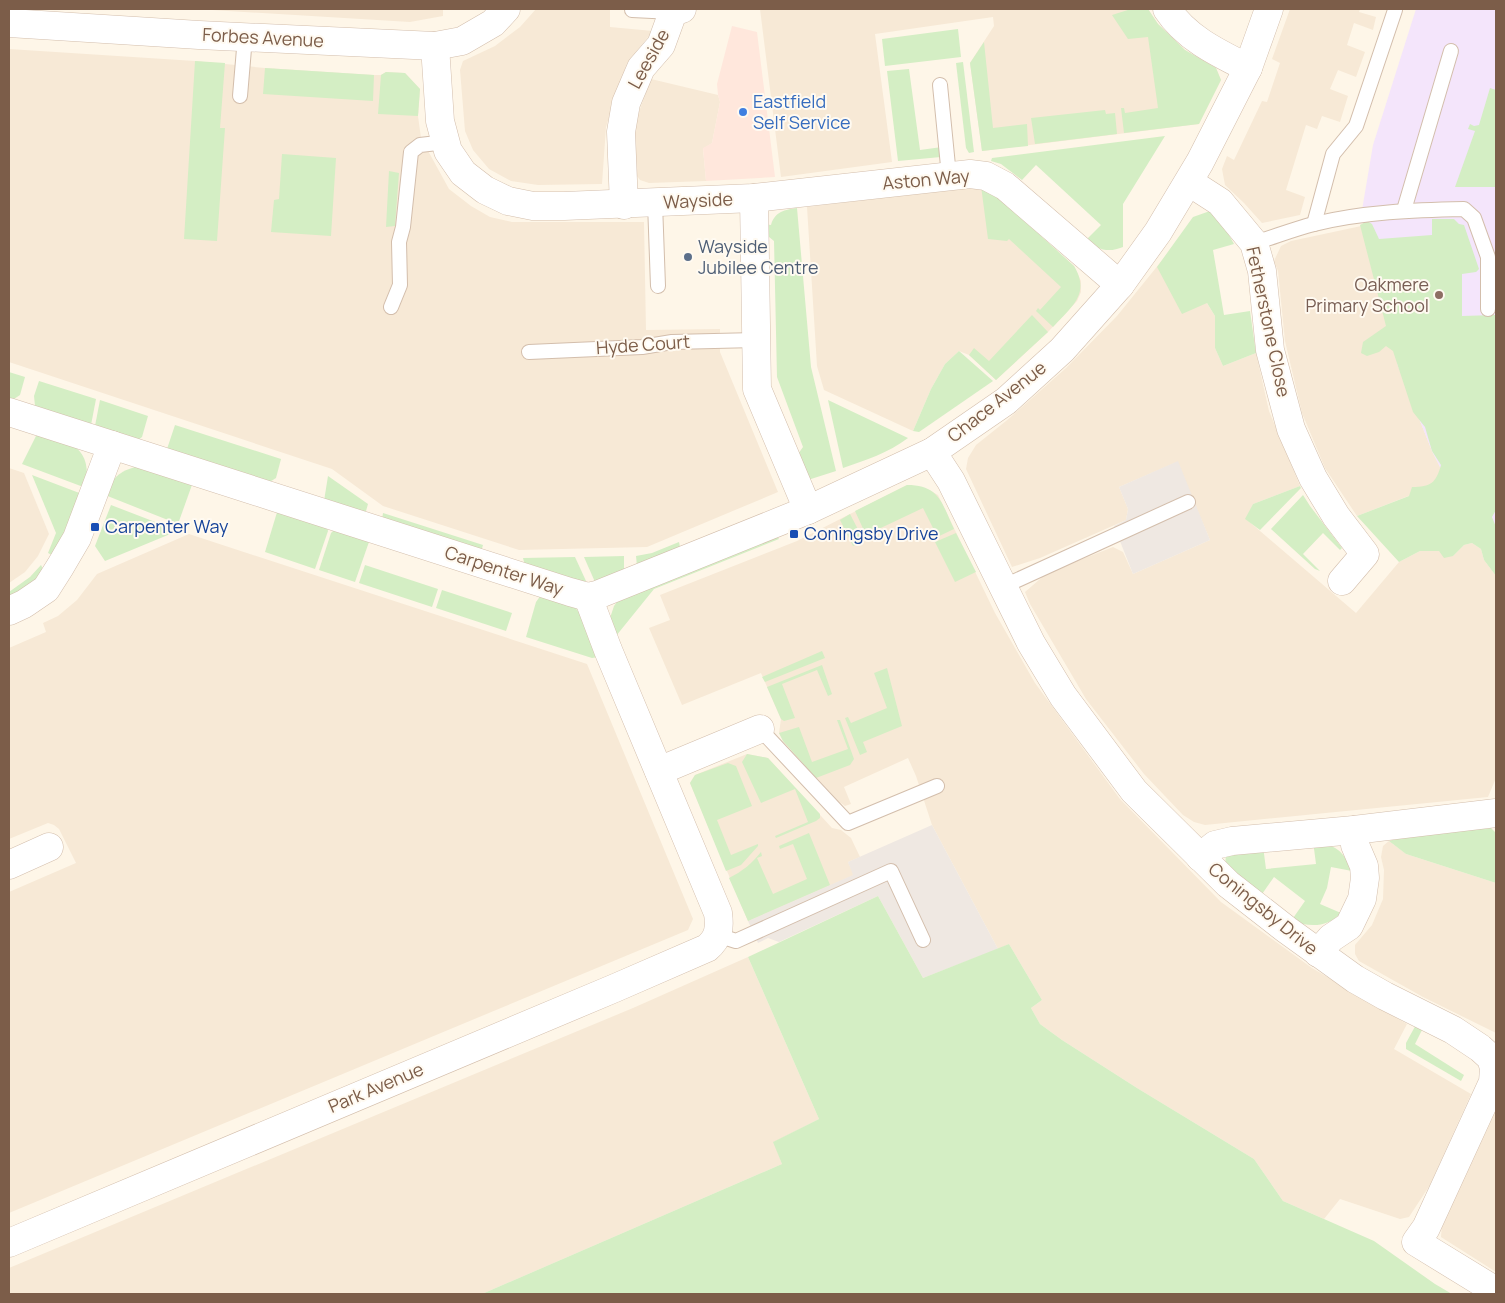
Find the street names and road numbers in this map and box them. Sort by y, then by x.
street label: Forbes Avenue [202,22,324,52]
street label: Leeside [622,24,674,93]
street label: Aston Way [881,163,971,195]
street label: Wayside [662,186,733,214]
street label: Fetherstone Close [1241,244,1297,399]
street label: Hyde Court [595,329,691,359]
street label: Chace Avenue [942,355,1051,447]
street label: Carpenter Way [442,540,567,601]
street label: Coningsby Drive [1204,857,1323,960]
street label: Park Avenue [324,1056,427,1118]

